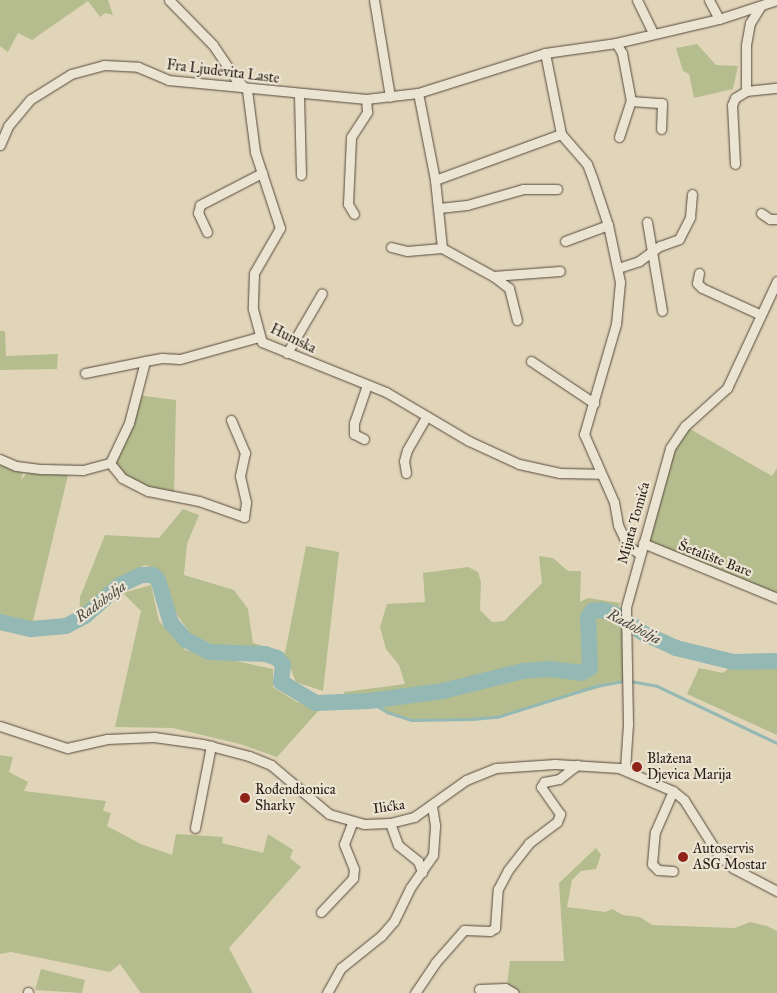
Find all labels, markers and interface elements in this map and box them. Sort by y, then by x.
street label: Fra Ljudevita Laste [166,57,280,87]
street label: Humska [267,321,319,357]
street label: Mijata Tomića [614,480,654,566]
street label: Šetalište Bare [676,537,754,581]
water label: Radobolja [72,578,130,626]
water label: Radobolja [604,605,664,649]
place label: Blažena Djevica Marija [647,751,731,784]
marker: Blažena Djevica Marija [631,761,643,773]
place label: Rođendaonica Sharky [255,782,336,814]
marker: Rođendaonica Sharky [239,792,251,804]
street label: Ilićka [372,796,406,818]
place label: Autoservis ASG Mostar [693,841,766,874]
marker: Autoservis ASG Mostar [677,851,689,863]

